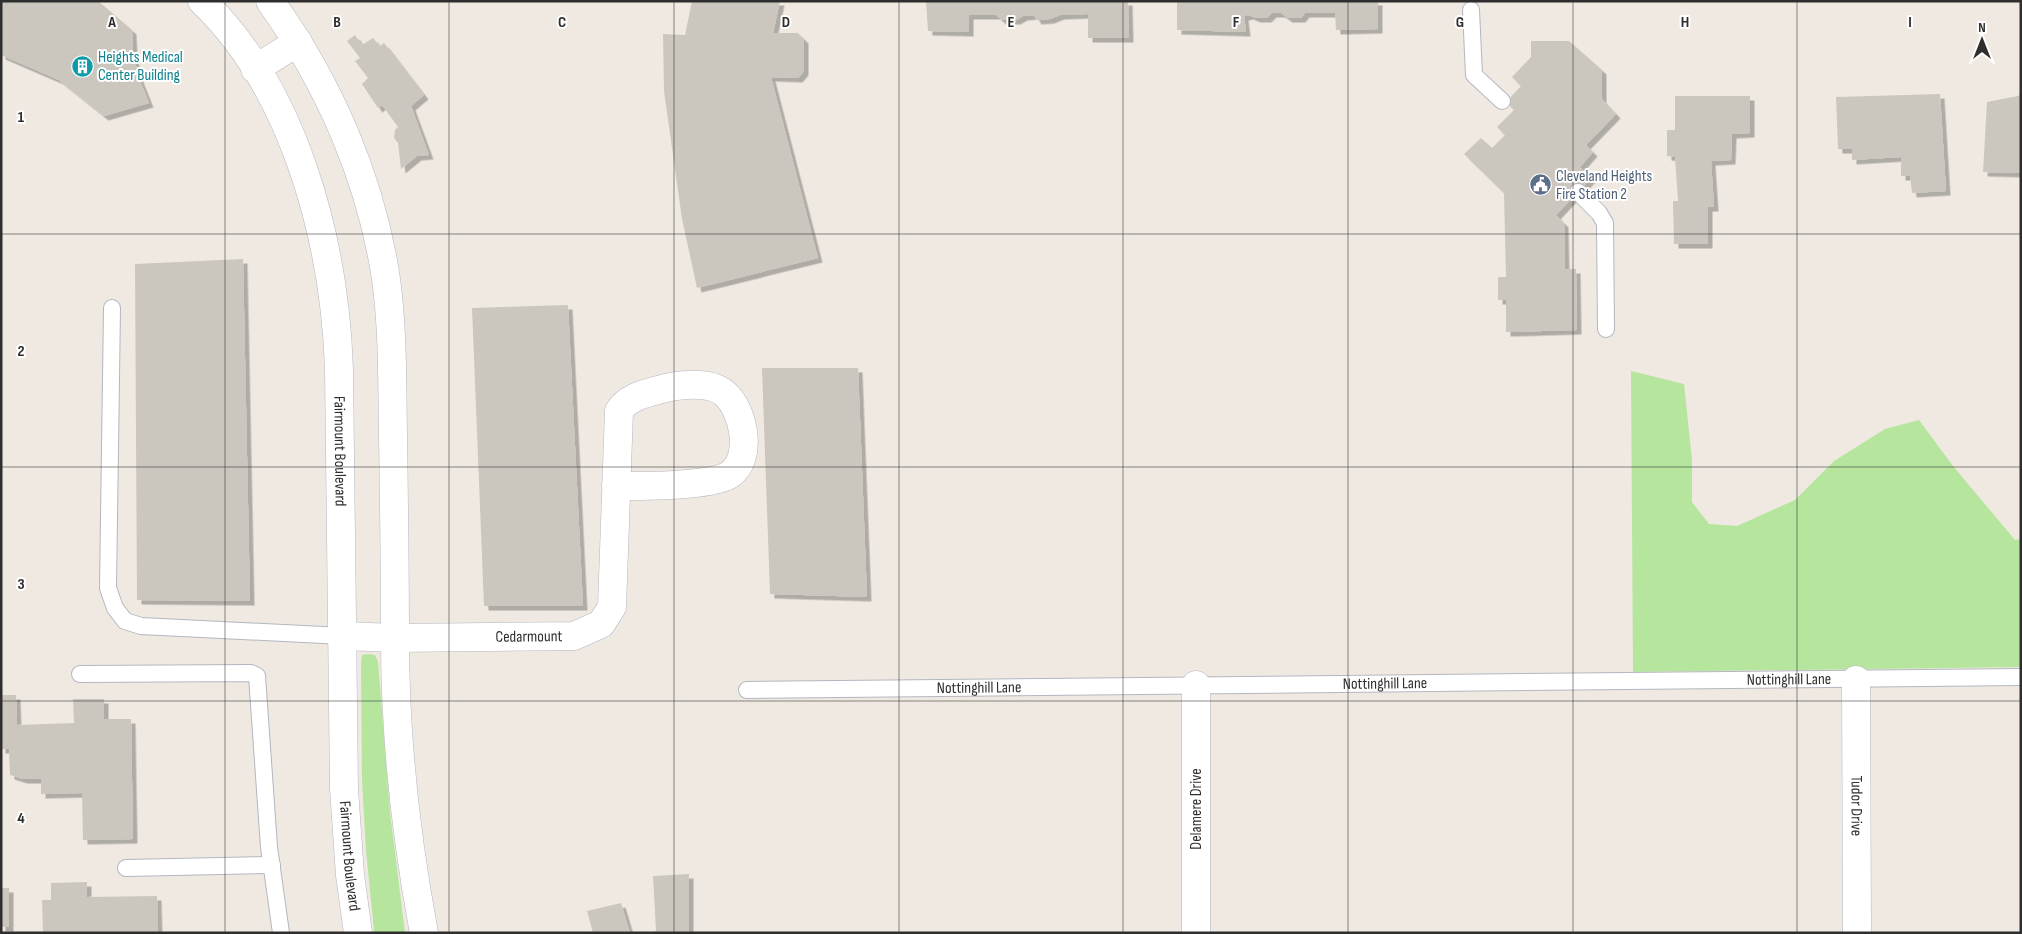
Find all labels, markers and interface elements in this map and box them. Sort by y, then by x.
text: A [107,13,116,32]
text: B [333,13,341,32]
text: C [558,13,566,32]
text: D [782,13,790,32]
text: E [1008,13,1015,32]
text: F [1233,13,1240,32]
text: G [1456,13,1464,32]
text: H [1681,13,1689,32]
text: I [1908,13,1912,32]
north arrow [1957,15,2007,65]
text: N [1978,19,1986,36]
place label: Heights Medical Center Building [98,48,183,85]
building icon: Heights Medical Center Building [70,54,94,78]
text: 1 [18,108,25,127]
place label: Cleveland Heights Fire Station 2 [1556,167,1652,204]
public building icon: Cleveland Heights Fire Station 2 [1528,173,1552,197]
text: 2 [17,342,25,361]
street label: Fairmount Boulevard [330,396,350,507]
text: 3 [17,575,25,594]
street label: Cedarmount [495,627,563,646]
street label: Nottinghill Lane [1747,669,1831,689]
street label: Nottinghill Lane [1343,674,1427,693]
street label: Nottinghill Lane [937,678,1021,698]
street label: Delamere Drive [1187,768,1206,850]
street label: Tudor Drive [1847,776,1866,836]
street label: Fairmount Boulevard [335,800,364,912]
text: 4 [17,809,25,828]

